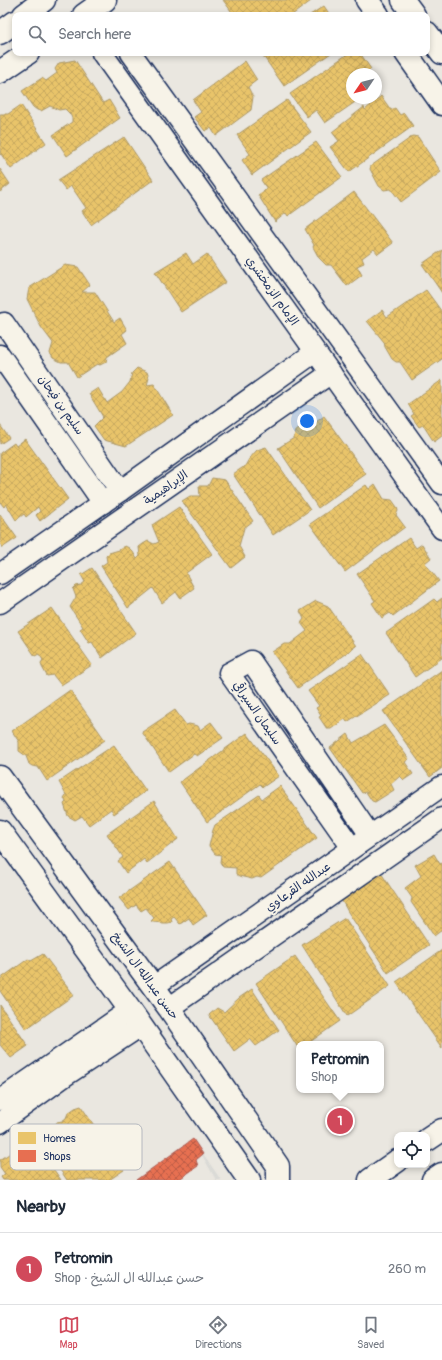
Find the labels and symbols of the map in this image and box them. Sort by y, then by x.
north arrow [346,68,382,104]
street label: الإمام الزمخشري [242,253,302,329]
street label: سليم بن فيحان [34,372,87,439]
your location [297,411,317,431]
street label: الإبراهيمية [141,467,191,509]
street label: سليمان السيراقي [229,678,285,748]
street label: عبدالله القرعاوي [262,859,334,916]
street label: حسن عبدالله ال الشيخ [107,929,182,1023]
pin: 1 [327,1106,353,1136]
legend [10,1124,142,1170]
text: Homes [43,1132,76,1145]
text: Shops [43,1150,71,1163]

